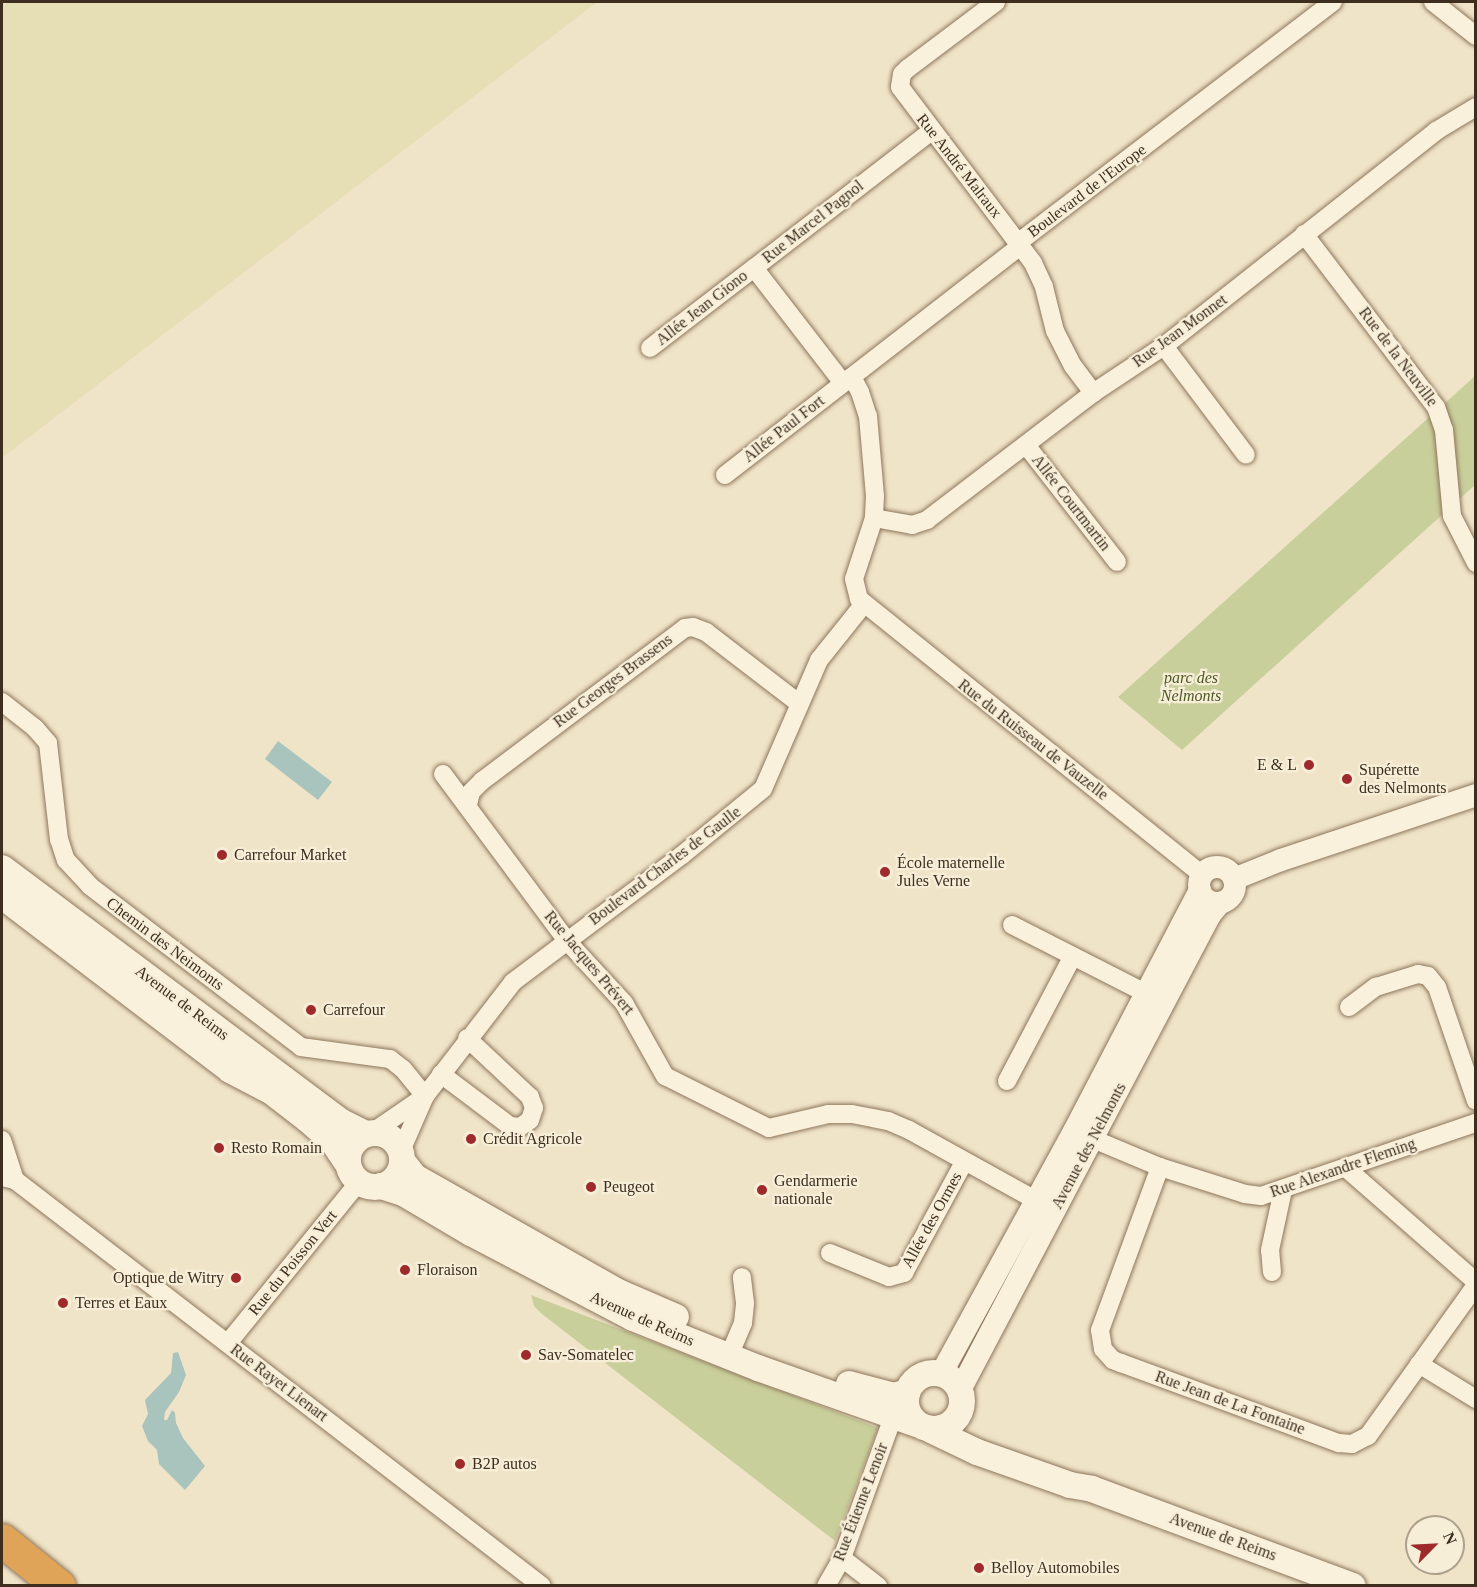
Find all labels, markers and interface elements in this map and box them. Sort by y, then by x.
street label: Rue André Malraux [912,110,1006,222]
street label: Boulevard de l'Europe [1024,140,1150,242]
street label: Rue Marcel Pagnol [758,176,868,268]
street label: Allée Jean Giono [652,266,752,350]
street label: Rue Jean Monnet [1129,290,1231,372]
street label: Rue de la Neuville [1354,303,1442,411]
street label: Allée Paul Fort [740,391,828,467]
street label: Allée Courtmartin [1027,451,1115,555]
street label: Rue Georges Brassens [550,630,676,732]
park label: parc des Nelmonts [1161,668,1221,706]
street label: Rue du Ruisseau de Vauzelle [954,675,1112,805]
place label: E & L [1257,755,1297,775]
marker: E & L [1302,758,1316,772]
place label: Supérette des Nelmonts [1359,760,1447,798]
marker: Supérette des Nelmonts [1340,772,1354,786]
street label: Boulevard Charles de Gaulle [585,803,745,929]
place label: Carrefour Market [234,845,346,865]
marker: Carrefour Market [215,848,229,862]
place label: École maternelle Jules Verne [897,853,1005,891]
marker: École maternelle Jules Verne [878,865,892,879]
street label: Chemin des Neimonts [102,894,228,994]
street label: Rue Jacques Prévert [540,907,638,1019]
street label: Avenue de Reims [131,961,233,1045]
place label: Carrefour [323,1000,385,1020]
marker: Carrefour [304,1003,318,1017]
street label: Avenue des Nelmonts [1048,1080,1130,1212]
place label: Crédit Agricole [483,1129,583,1149]
marker: Crédit Agricole [464,1132,478,1146]
street label: Rue Alexandre Fleming [1267,1134,1419,1202]
place label: Resto Romain [231,1138,322,1158]
marker: Resto Romain [212,1141,226,1155]
street label: Allée des Ormes [898,1169,966,1271]
place label: Gendarmerie nationale [774,1171,858,1209]
place label: Peugeot [603,1177,655,1197]
marker: Peugeot [584,1180,598,1194]
marker: Gendarmerie nationale [755,1183,769,1197]
street label: Rue du Poisson Vert [245,1206,341,1320]
place label: Floraison [417,1260,477,1280]
marker: Floraison [398,1263,412,1277]
place label: Optique de Witry [113,1268,224,1288]
marker: Optique de Witry [229,1271,243,1285]
street label: Avenue de Reims [587,1287,697,1351]
place label: Terres et Eaux [75,1293,167,1313]
marker: Terres et Eaux [56,1296,70,1310]
street label: Rue Rayet Lienart [226,1340,332,1426]
place label: Sav-Somatelec [538,1345,634,1365]
marker: Sav-Somatelec [519,1348,533,1362]
street label: Rue Jean de La Fontaine [1152,1367,1308,1439]
street label: Rue Étienne Lenoir [830,1440,892,1564]
place label: B2P autos [472,1454,537,1474]
marker: B2P autos [453,1457,467,1471]
street label: Avenue de Reims [1167,1509,1279,1565]
north arrow [1405,1515,1465,1575]
text: N [1440,1530,1460,1547]
place label: Belloy Automobiles [991,1558,1120,1578]
marker: Belloy Automobiles [972,1561,986,1575]

